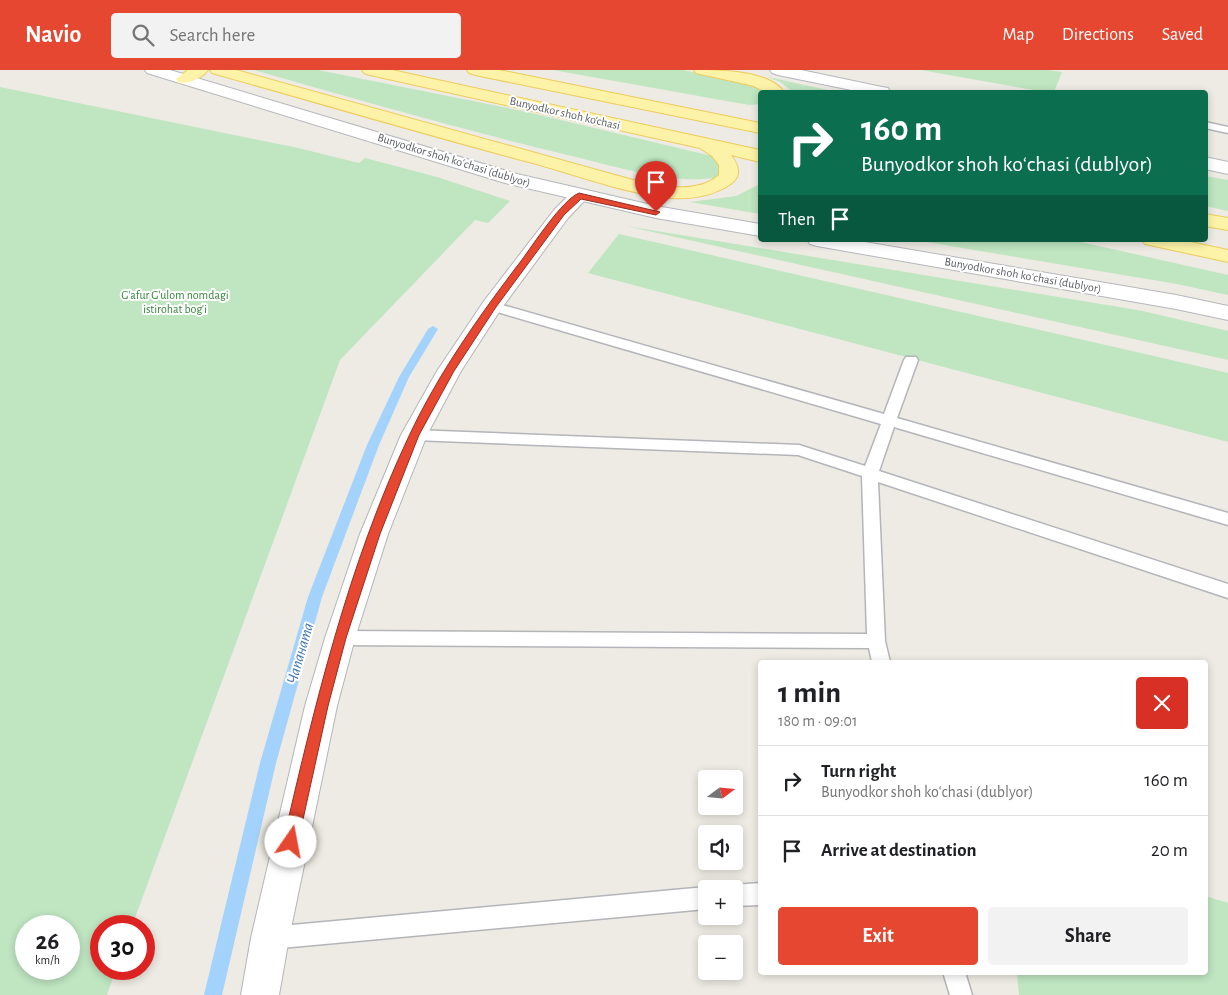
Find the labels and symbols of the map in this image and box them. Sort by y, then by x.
street label: Bunyodkor shoh ko'chasi [508,94,621,133]
street label: Bunyodkor shoh koʻchasi (dublyor) [376,131,532,190]
pin [635,161,677,212]
street label: Bunyodkor shoh koʻchasi (dublyor) [943,255,1102,296]
park label: G'afur G'ulom nomdagi istirohat bog'i [121,289,229,315]
water label: Чапаната [284,621,316,686]
north arrow [698,770,742,815]
position arrow [264,815,316,867]
speed limit sign: 30 [90,915,155,980]

